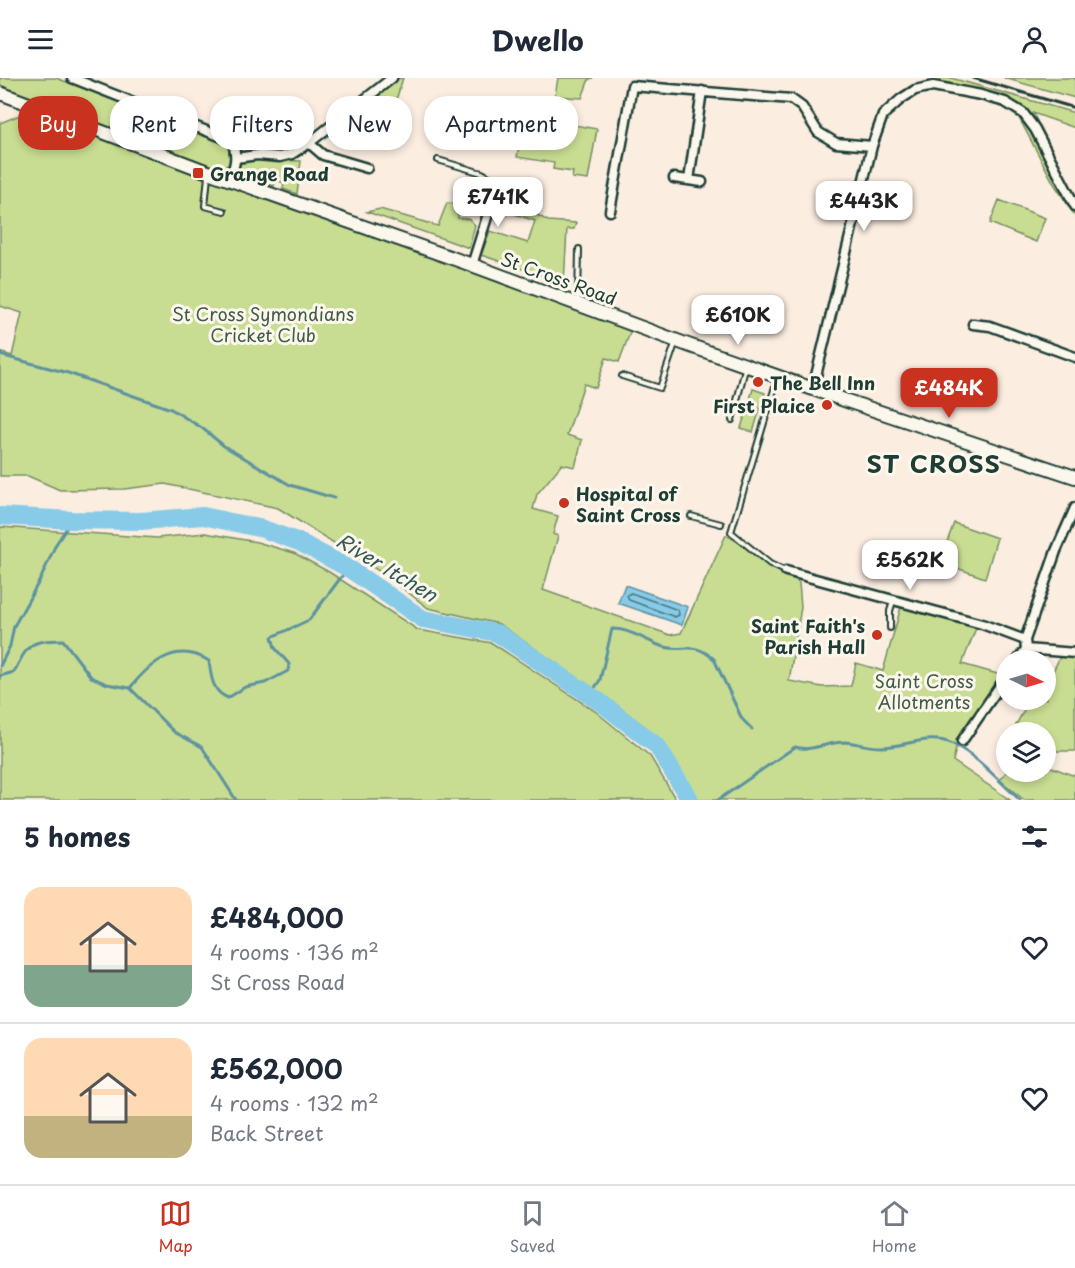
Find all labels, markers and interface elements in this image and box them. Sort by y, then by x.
text: Dwello [491,19,584,60]
icon: menu [24,23,57,56]
icon: person [1018,23,1051,56]
chip: Buy [18,96,98,150]
chip: Rent [110,96,198,150]
chip: Filters [210,96,314,150]
chip: New [326,96,412,150]
chip: Apartment [424,96,578,150]
place label: Grange Road [210,160,329,187]
marker: Grange Road [191,166,205,180]
pin: £741K [456,177,540,228]
text: £741K [467,181,529,211]
pin: £443K [822,181,906,232]
text: £443K [830,185,898,215]
street label: St Cross Road [497,245,621,311]
pin: £610K [696,295,780,346]
text: £610K [705,299,771,329]
park label: St Cross Symondians Cricket Club [172,300,354,348]
pin: £484K [907,368,991,419]
place label: The Bell Inn [770,369,875,396]
text: £484K [915,372,983,402]
marker: The Bell Inn [751,375,765,389]
place label: First Plaice [713,392,815,419]
marker: First Plaice [820,398,834,412]
district label: ST CROSS [867,445,1001,481]
place label: Hospital of Saint Cross [576,480,681,528]
marker: Hospital of Saint Cross [557,496,571,510]
water label: River Itchen [331,525,444,609]
pin: £562K [868,540,952,591]
text: £562K [876,544,944,574]
place label: Saint Faith's Parish Hall [751,612,865,660]
marker: Saint Faith's Parish Hall [870,628,884,642]
north arrow [996,650,1056,710]
map controls [996,650,1056,782]
park label: Saint Cross Allotments [875,667,973,715]
button: layers [996,722,1056,782]
text: 5 homes [24,817,130,856]
icon: filters [1018,820,1051,853]
text: £484,000 [210,898,344,937]
icon: home [72,911,144,983]
icon: heart [1018,931,1051,964]
text: 4 rooms · 136 m² [210,937,379,967]
text: St Cross Road [210,967,345,997]
text: £562,000 [210,1049,343,1088]
icon: home [72,1062,144,1134]
icon: heart [1018,1082,1051,1115]
text: 4 rooms · 132 m² [210,1088,379,1118]
text: Back Street [210,1118,323,1148]
tab: Map [158,1197,193,1257]
tab: Saved [510,1197,555,1257]
tab: Home [872,1197,917,1257]

